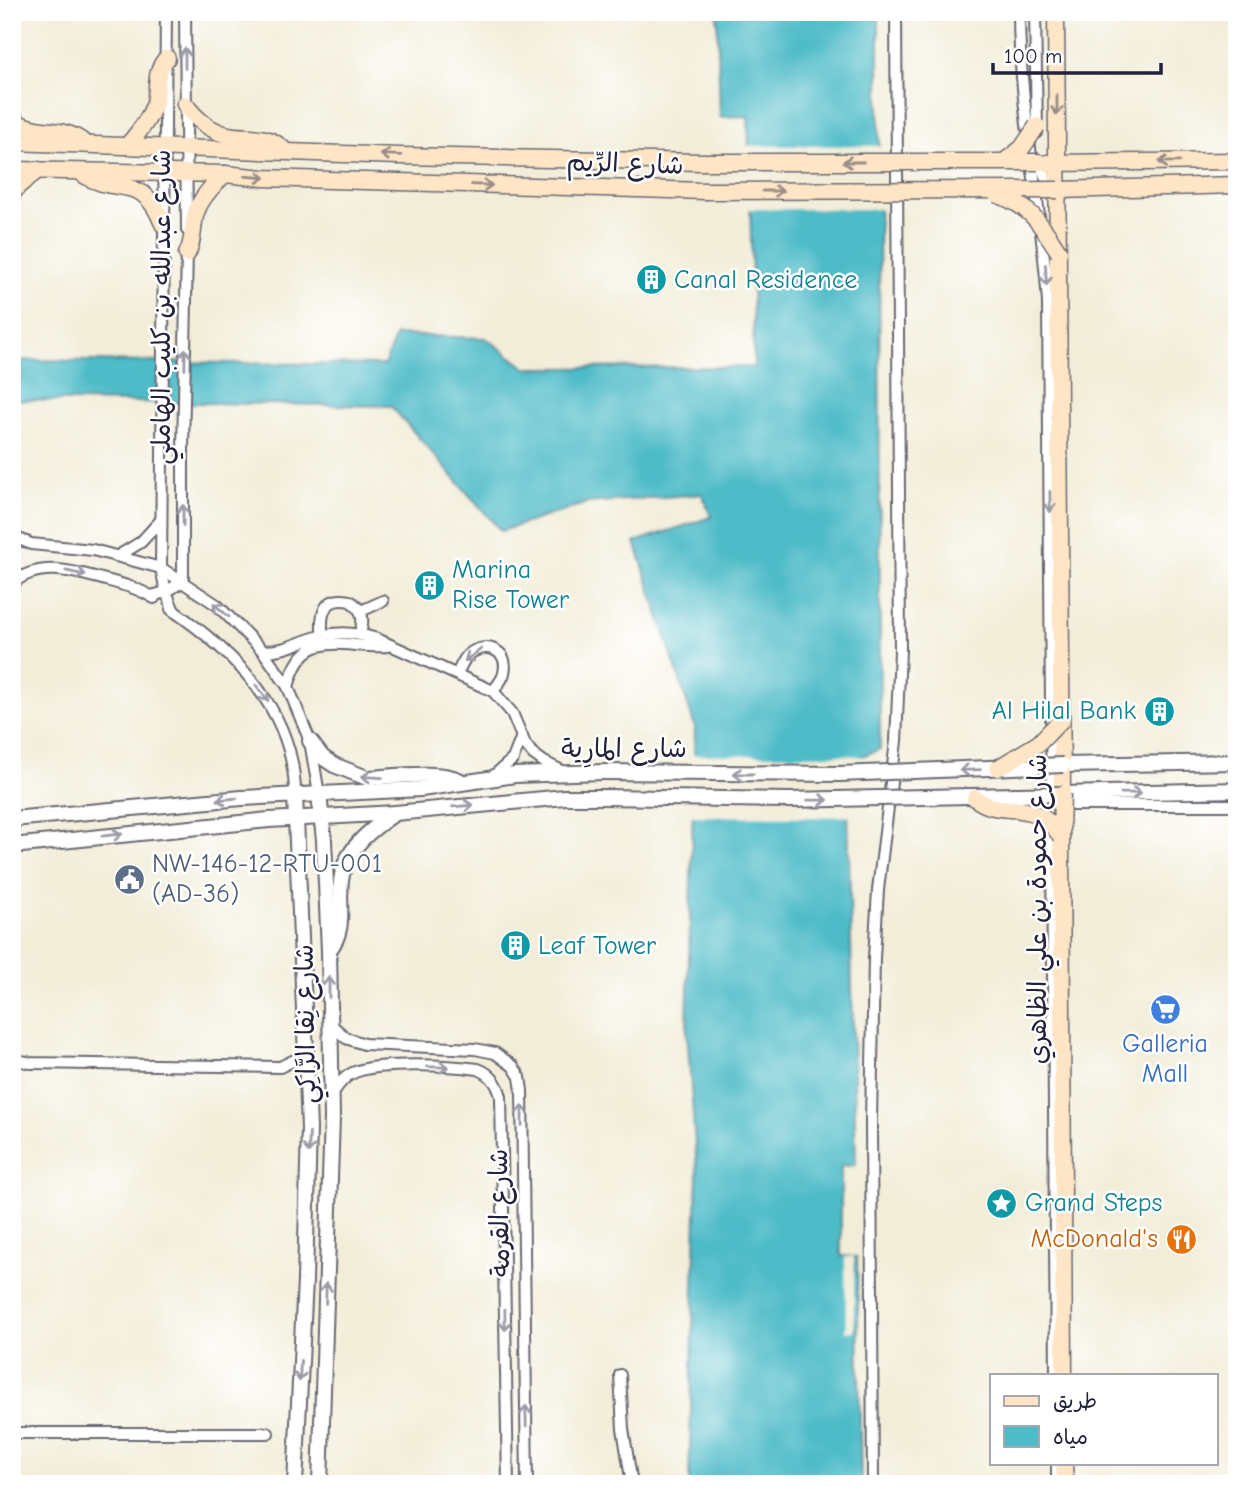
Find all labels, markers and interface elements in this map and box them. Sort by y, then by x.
scale bar [993,32,1162,76]
text: 100 m [1004,44,1062,68]
one-way arrow [178,47,192,70]
one-way arrow [1050,93,1064,116]
street label: شارع الرِّيم [566,147,684,185]
street label: شارع عبدالله بن كليب الهاملي [147,149,184,465]
one-way arrow [380,149,403,162]
one-way arrow [842,155,865,169]
one-way arrow [1157,155,1180,169]
one-way arrow [243,171,265,184]
one-way arrow [470,178,493,191]
one-way arrow [761,184,784,198]
building icon: Canal Residence [634,263,668,297]
one-way arrow [1040,263,1053,286]
place label: Canal Residence [674,265,857,295]
one-way arrow [178,348,192,371]
one-way arrow [1043,491,1057,514]
one-way arrow [177,504,190,527]
place label: Marina Rise Tower [452,555,570,615]
one-way arrow [64,566,87,580]
building icon: Marina Rise Tower [412,568,446,602]
one-way arrow [213,601,230,618]
one-way arrow [463,647,482,662]
one-way arrow [254,683,269,702]
building icon: Al Hilal Bank [1142,694,1176,728]
place label: Al Hilal Bank [992,696,1136,726]
street label: شارع المارِية [561,734,687,768]
street label: شارع حمودة بن علي الظاهري [1023,754,1060,1064]
one-way arrow [959,763,982,776]
one-way arrow [731,767,754,781]
one-way arrow [361,770,384,783]
one-way arrow [1119,786,1142,799]
one-way arrow [216,793,239,806]
one-way arrow [806,793,829,807]
one-way arrow [451,799,473,812]
one-way arrow [100,829,123,842]
place label: NW-146-12-RTU-001 (AD-36) [152,849,382,909]
public building icon: NW-146-12-RTU-001 (AD-36) [112,862,146,896]
building icon: Leaf Tower [498,929,532,963]
place label: Leaf Tower [538,931,657,961]
street label: شارع نِقا الرَّاكِي [290,944,329,1104]
one-way arrow [322,976,336,999]
supermarket icon: Galleria Mall [1148,992,1182,1026]
place label: Galleria Mall [1122,1029,1208,1089]
one-way arrow [426,1060,449,1074]
one-way arrow [515,1103,529,1126]
one-way arrow [302,1132,315,1155]
street label: شارع القرمة [484,1148,518,1277]
place icon: Grand Steps [985,1186,1019,1220]
place label: Grand Steps [1025,1188,1162,1218]
restaurant icon: McDonald's [1164,1222,1198,1256]
place label: McDonald's [1030,1224,1158,1254]
one-way arrow [319,1282,332,1305]
one-way arrow [498,1308,512,1331]
one-way arrow [294,1359,307,1382]
legend [990,1374,1218,1464]
text: طريق [1053,1389,1097,1413]
one-way arrow [519,1404,533,1427]
text: مياه [1053,1425,1088,1449]

